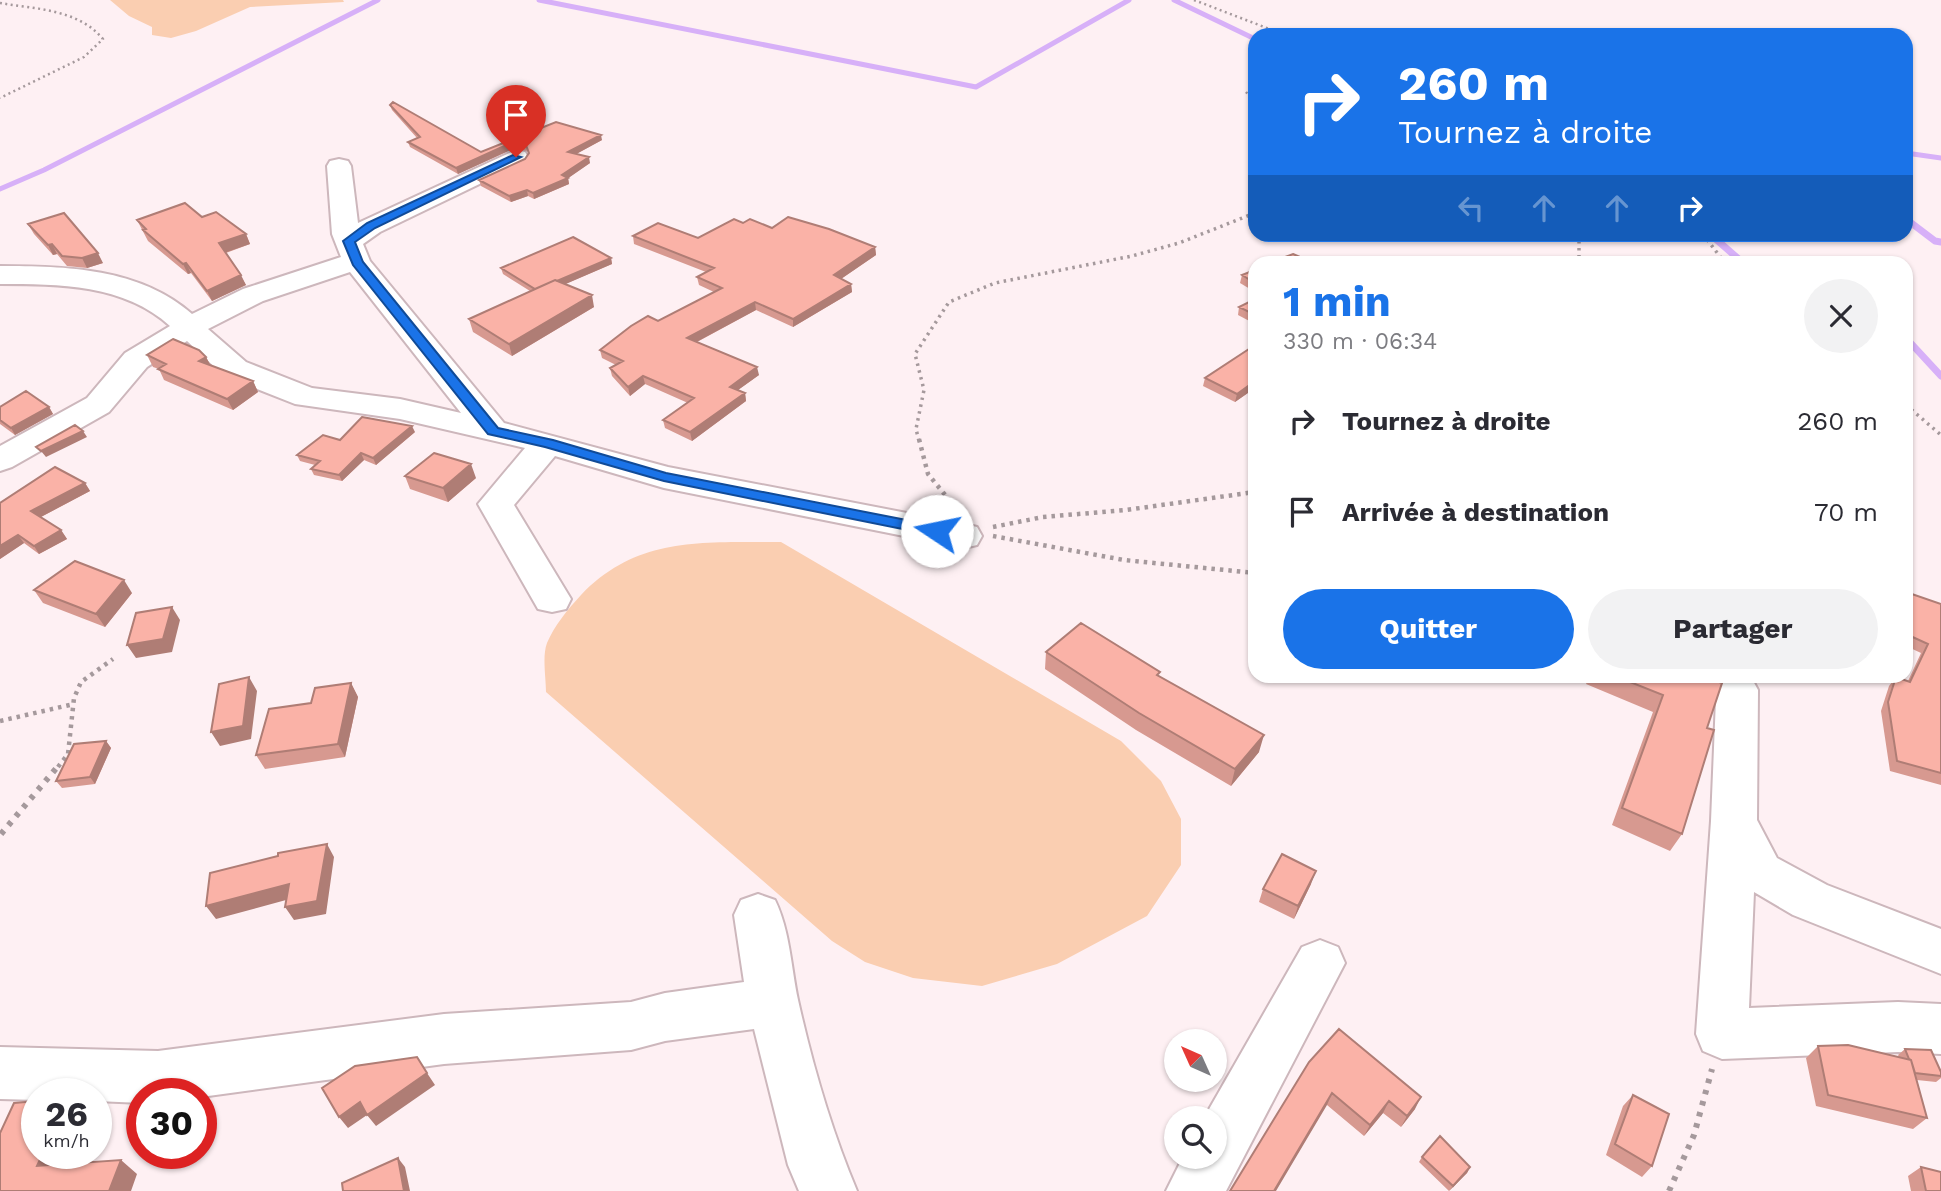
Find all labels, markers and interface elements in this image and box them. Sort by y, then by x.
text: 260 m [1398,54,1549,112]
icon: right [1283,56,1374,147]
pin [486,85,546,157]
icon: arrive [497,96,535,134]
text: Tournez à droite [1398,113,1653,151]
icon: left [1452,189,1490,227]
icon: ahead [1525,189,1563,227]
icon: ahead [1598,189,1636,227]
icon: right [1671,189,1709,227]
text: 1 min [1283,277,1391,326]
button: close [1804,279,1878,353]
text: 330 m · 06:34 [1283,328,1437,355]
icon: right [1283,402,1321,440]
text: Tournez à droite [1342,406,1551,436]
text: 260 m [1797,406,1878,436]
icon: arrive [1283,493,1321,531]
position arrow [900,494,974,568]
text: Arrivée à destination [1342,497,1609,527]
text: 70 m [1814,497,1878,527]
button: Quitter [1283,589,1574,669]
button: Partager [1588,589,1878,669]
north arrow [1164,1029,1227,1092]
map controls [1164,1029,1227,1169]
speed limit sign: 30 [126,1078,217,1169]
text: 26 [45,1093,88,1135]
button: search [1164,1106,1227,1169]
text: km/h [43,1130,90,1151]

